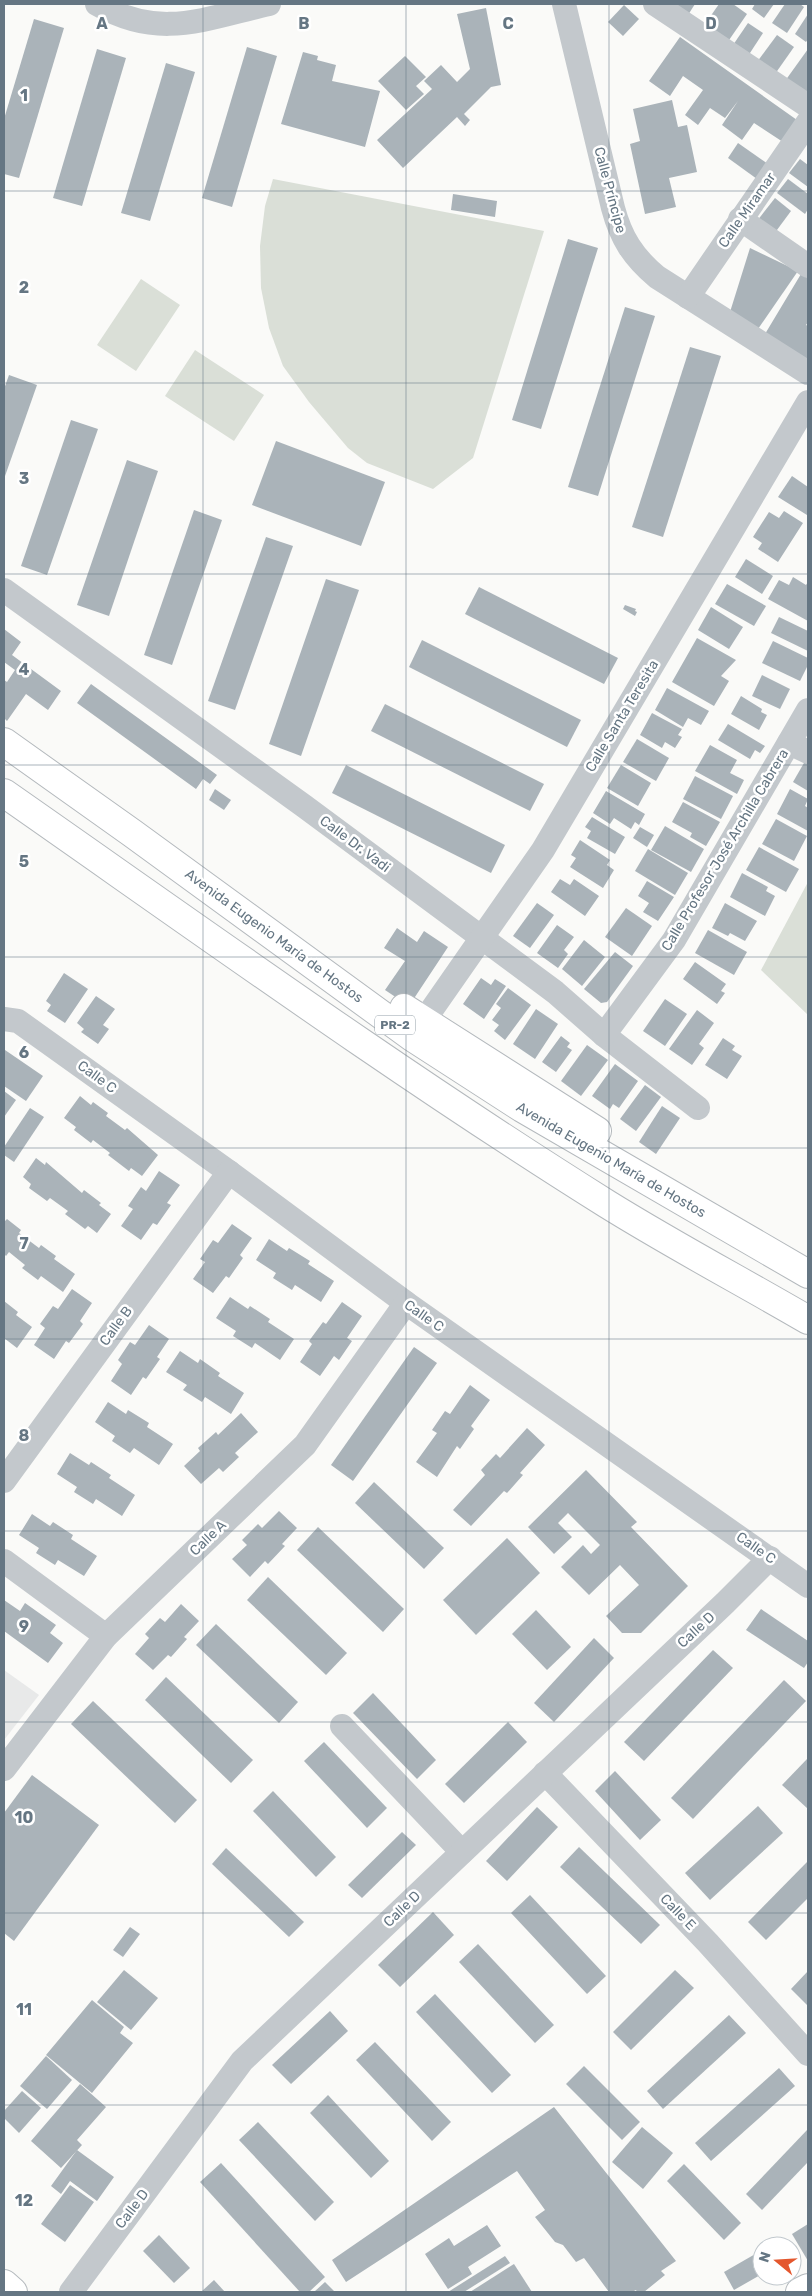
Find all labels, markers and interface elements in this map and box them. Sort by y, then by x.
text: A [96,14,108,33]
text: B [298,14,310,33]
text: C [502,14,514,33]
text: D [705,14,717,33]
text: 1 [20,86,28,105]
street label: Calle Príncipe [590,145,630,235]
street label: Calle Miramar [715,169,780,251]
text: 2 [19,278,29,297]
text: 3 [19,469,29,488]
street label: Calle Santa Teresita [582,657,662,775]
text: 4 [19,660,30,679]
street label: Calle Profesor José Archilla Cabrera [658,746,792,954]
street label: Calle Dr. Vadi [316,812,394,876]
text: 5 [19,852,29,871]
street label: Avenida Eugenio María de Hostos [182,866,366,1006]
road number: PR-2 [375,1016,415,1034]
text: 6 [19,1043,29,1062]
street label: Calle C [74,1057,120,1097]
street label: Avenida Eugenio María de Hostos [513,1099,709,1221]
text: 7 [19,1234,29,1253]
street label: Calle C [401,1296,447,1336]
street label: Calle B [96,1303,136,1349]
text: 8 [19,1426,30,1445]
street label: Calle A [186,1516,230,1559]
street label: Calle C [733,1528,779,1568]
street label: Calle D [674,1609,718,1651]
text: 9 [19,1617,29,1636]
text: 10 [15,1808,34,1827]
street label: Calle D [380,1887,424,1931]
street label: Calle E [657,1890,699,1934]
text: 11 [16,2000,32,2019]
street label: Calle D [112,2186,152,2232]
text: 12 [15,2191,33,2210]
north arrow [752,2236,802,2286]
text: N [755,2250,775,2265]

